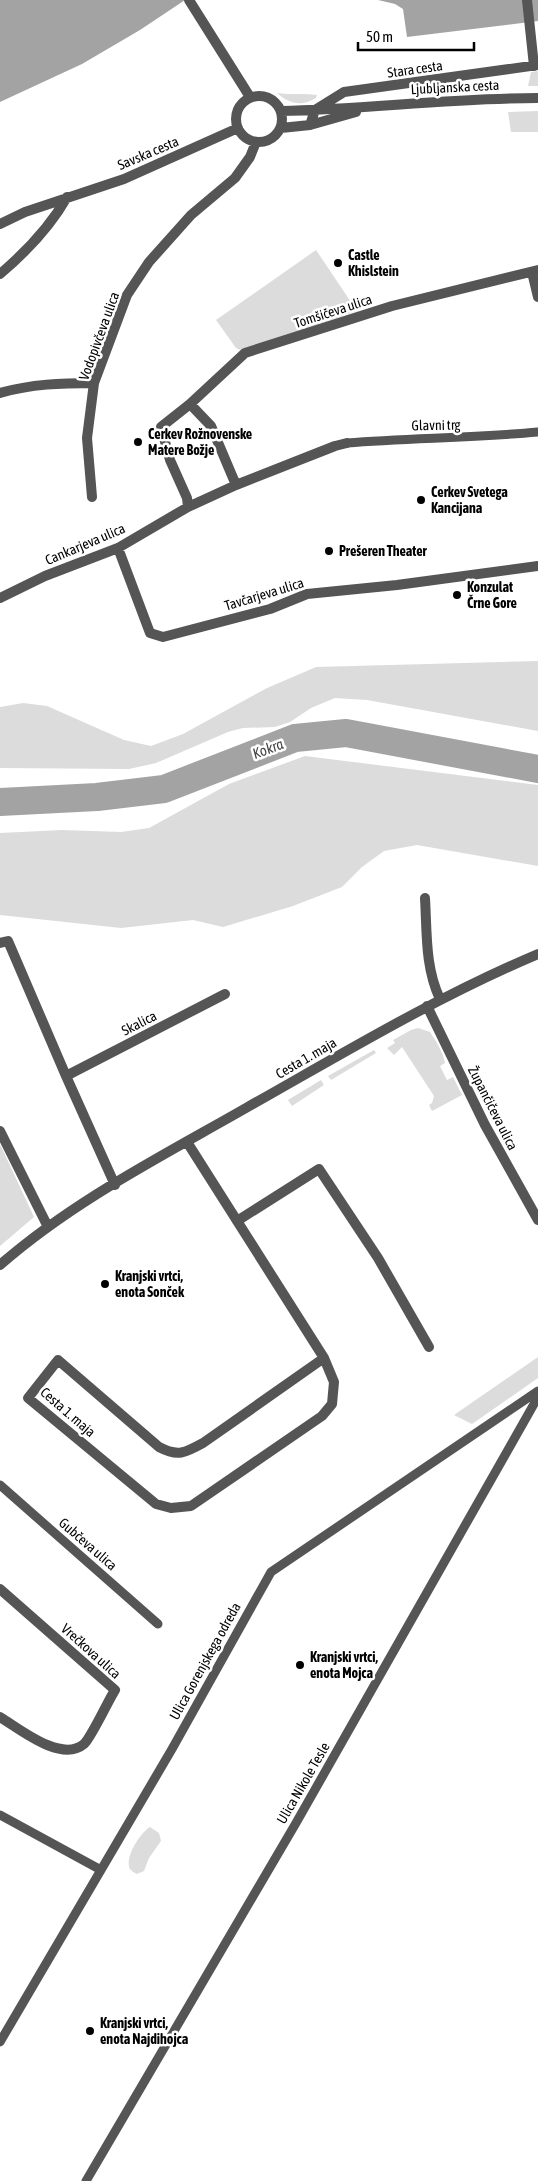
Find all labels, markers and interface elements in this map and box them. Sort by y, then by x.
scale bar [358,20,474,52]
text: 50 m [366,28,393,45]
street label: Stara cesta [386,57,444,81]
street label: Ljubljanska cesta [410,77,500,97]
street label: Savska cesta [115,133,181,173]
place label: Castle Khislstein [348,247,399,279]
marker: Castle Khislstein [332,257,344,269]
street label: Vodopivčeva ulica [76,290,122,382]
street label: Tomšičeva ulica [292,291,374,331]
street label: Glavni trg [411,417,461,433]
place label: Cerkev Rožnovenske Matere Božje [148,426,252,458]
marker: Cerkev Rožnovenske Matere Božje [132,436,144,448]
place label: Cerkev Svetega Kancijana [431,484,508,516]
marker: Cerkev Svetega Kancijana [415,494,427,506]
street label: Cankarjeva ulica [43,520,127,568]
place label: Prešeren Theater [339,543,428,559]
marker: Prešeren Theater [323,545,335,557]
street label: Tavčarjeva ulica [222,574,306,614]
place label: Konzulat Črne Gore [467,579,517,611]
marker: Konzulat Črne Gore [451,589,463,601]
water label: Kokra [250,735,286,762]
street label: Skalica [119,1007,159,1039]
street label: Cesta 1. maja [273,1034,339,1082]
street label: Župančičeva ulica [465,1063,521,1153]
place label: Kranjski vrtci, enota Sonček [115,1268,185,1300]
marker: Kranjski vrtci, enota Sonček [99,1278,111,1290]
street label: Cesta 1. maja [37,1384,99,1440]
street label: Gubčeva ulica [56,1514,120,1574]
street label: Ulica Gorenjskega odreda [166,1600,244,1722]
street label: Vrečkova ulica [58,1620,124,1682]
place label: Kranjski vrtci, enota Mojca [310,1649,378,1681]
marker: Kranjski vrtci, enota Mojca [294,1659,306,1671]
street label: Ulica Nikole Tesle [273,1740,333,1826]
place label: Kranjski vrtci, enota Najdihojca [100,2015,189,2047]
marker: Kranjski vrtci, enota Najdihojca [84,2025,96,2037]

